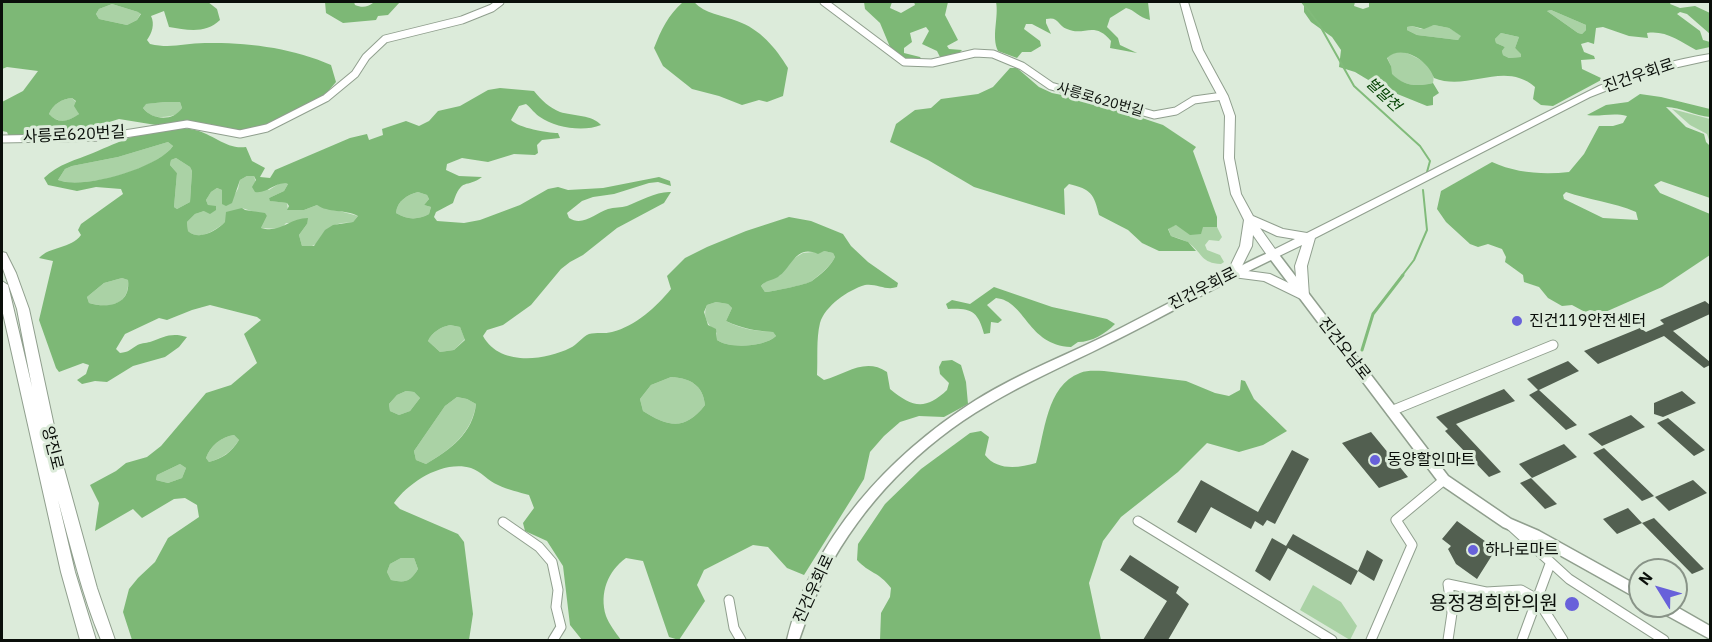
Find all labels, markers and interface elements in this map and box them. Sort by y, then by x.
street label: 진건우회로 [1601,55,1677,97]
water label: 벌말천 [1362,74,1404,116]
street label: 사릉로620번길 [1055,80,1145,120]
street label: 사릉로620번길 [22,123,126,147]
street label: 진건우회로 [1166,264,1240,314]
place label: 진건119안전센터 [1529,311,1646,331]
street label: 진건오남로 [1314,314,1374,384]
marker: 진건119안전센터 [1510,314,1524,328]
street label: 양진로 [37,424,67,472]
place label: 동양할인마트 [1387,450,1475,470]
marker: 동양할인마트 [1368,453,1382,467]
place label: 하나로마트 [1485,540,1559,560]
marker: 하나로마트 [1466,543,1480,557]
street label: 진건우회로 [790,552,838,626]
north arrow [1628,558,1688,618]
text: N [1634,568,1657,589]
place label: 용정경희한의원 [1429,592,1558,616]
marker: 용정경희한의원 [1563,595,1581,613]

